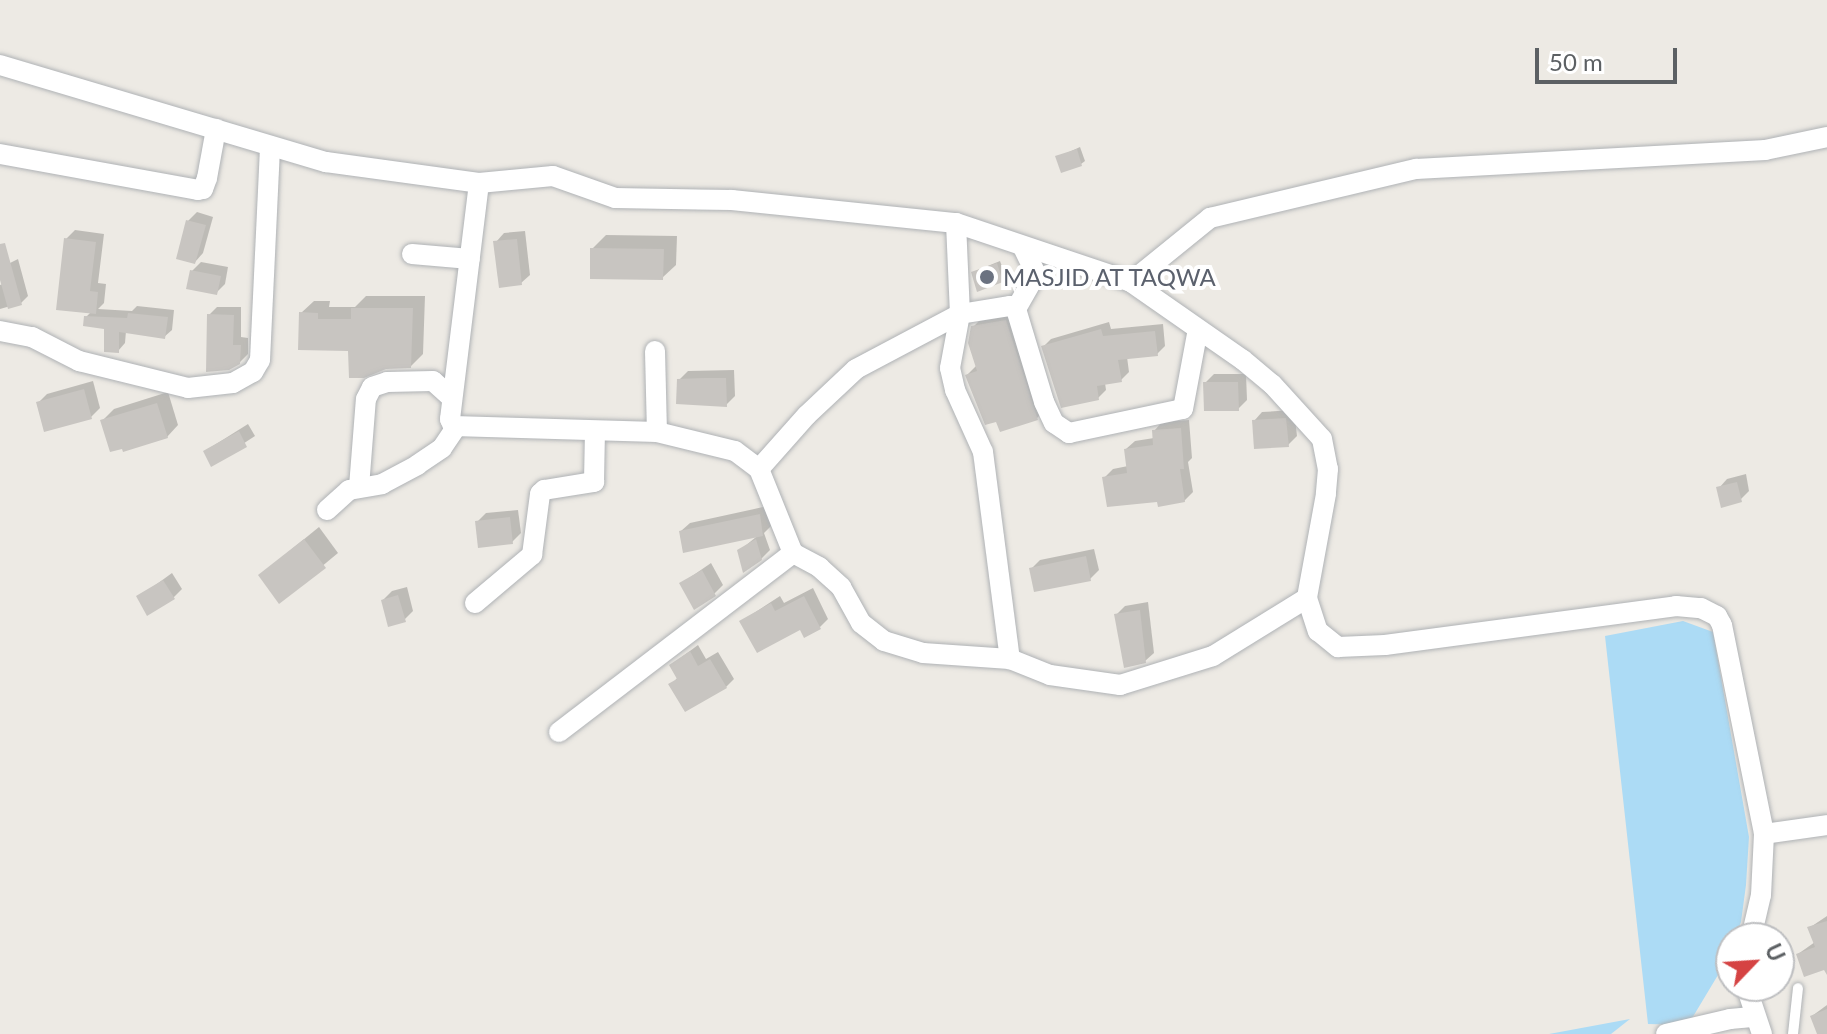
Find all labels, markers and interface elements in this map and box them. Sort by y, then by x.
scale bar [1539,32,1681,82]
text: 50 m [1549,47,1603,76]
place label: MASJID AT TAQWA [1003,263,1218,291]
marker: MASJID AT TAQWA [978,268,996,286]
north arrow [1715,922,1795,1002]
text: U [1760,939,1791,966]

